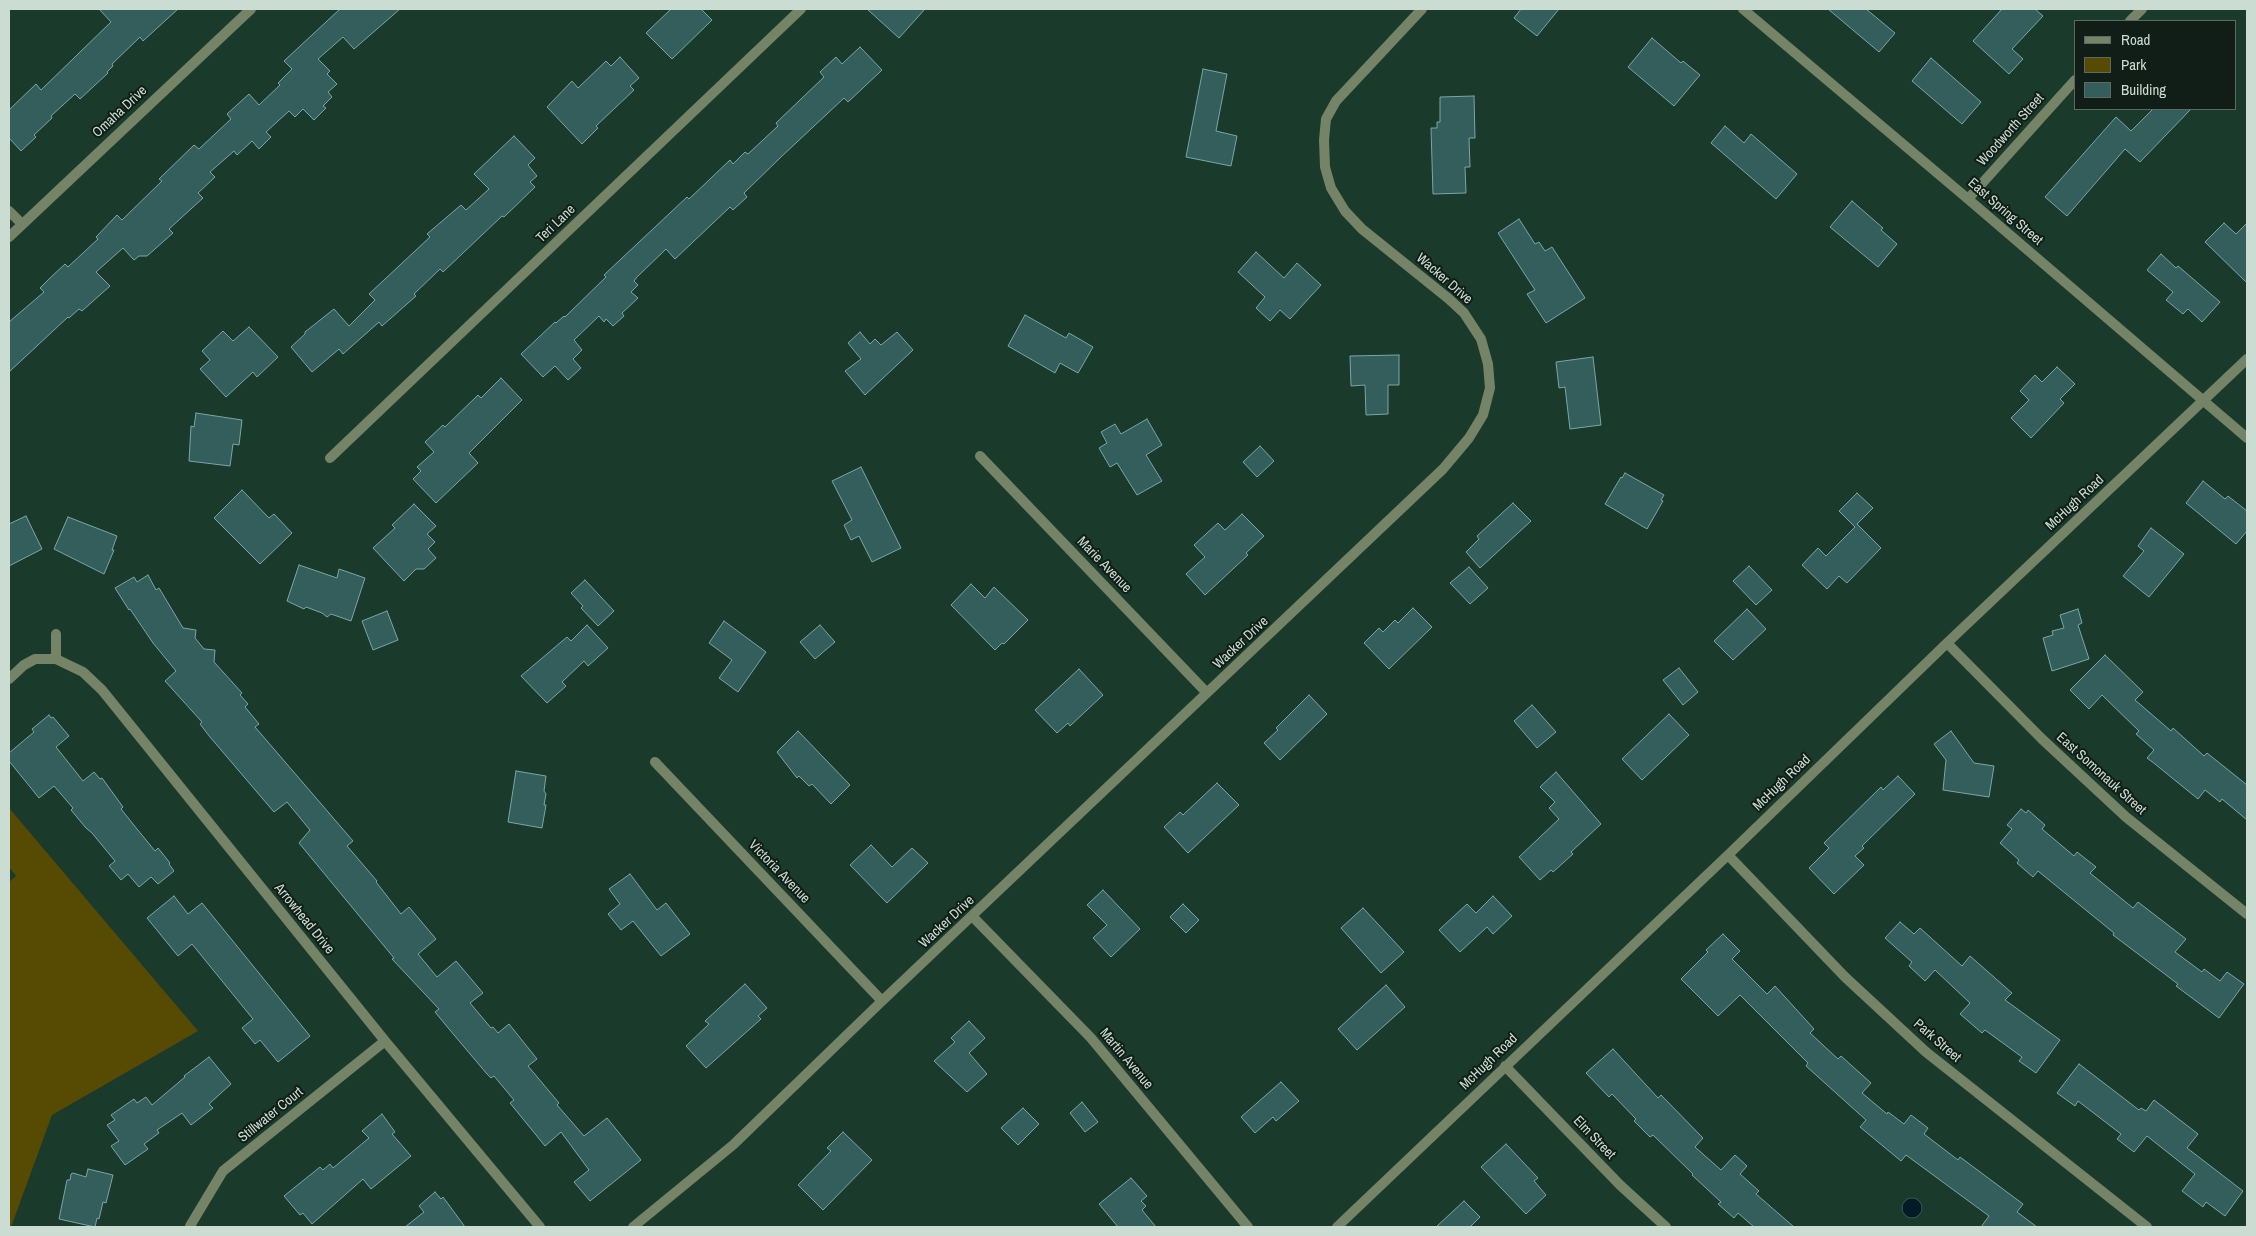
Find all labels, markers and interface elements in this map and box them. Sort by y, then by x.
legend [2074,20,2236,110]
text: Road [2121,29,2150,50]
text: Park [2121,54,2146,75]
text: Building [2121,79,2166,100]
street label: Omaha Drive [89,83,151,141]
street label: Woodworth Street [1974,90,2048,170]
street label: East Spring Street [1964,175,2046,249]
street label: Teri Lane [533,201,579,247]
street label: Wacker Drive [1412,250,1476,308]
street label: McHugh Road [2042,472,2108,534]
street label: Marie Avenue [1073,534,1135,596]
street label: Wacker Drive [1210,613,1272,673]
street label: East Somonauk Street [2053,729,2149,819]
street label: McHugh Road [1750,751,1814,815]
street label: Victoria Avenue [745,837,813,907]
street label: Arrowhead Drive [270,880,338,958]
street label: Wacker Drive [916,892,978,952]
street label: Park Street [1910,1016,1964,1066]
street label: Martin Avenue [1096,1025,1156,1093]
street label: McHugh Road [1457,1030,1521,1094]
street label: Stillwater Court [235,1084,307,1146]
street label: Elm Street [1569,1113,1619,1163]

